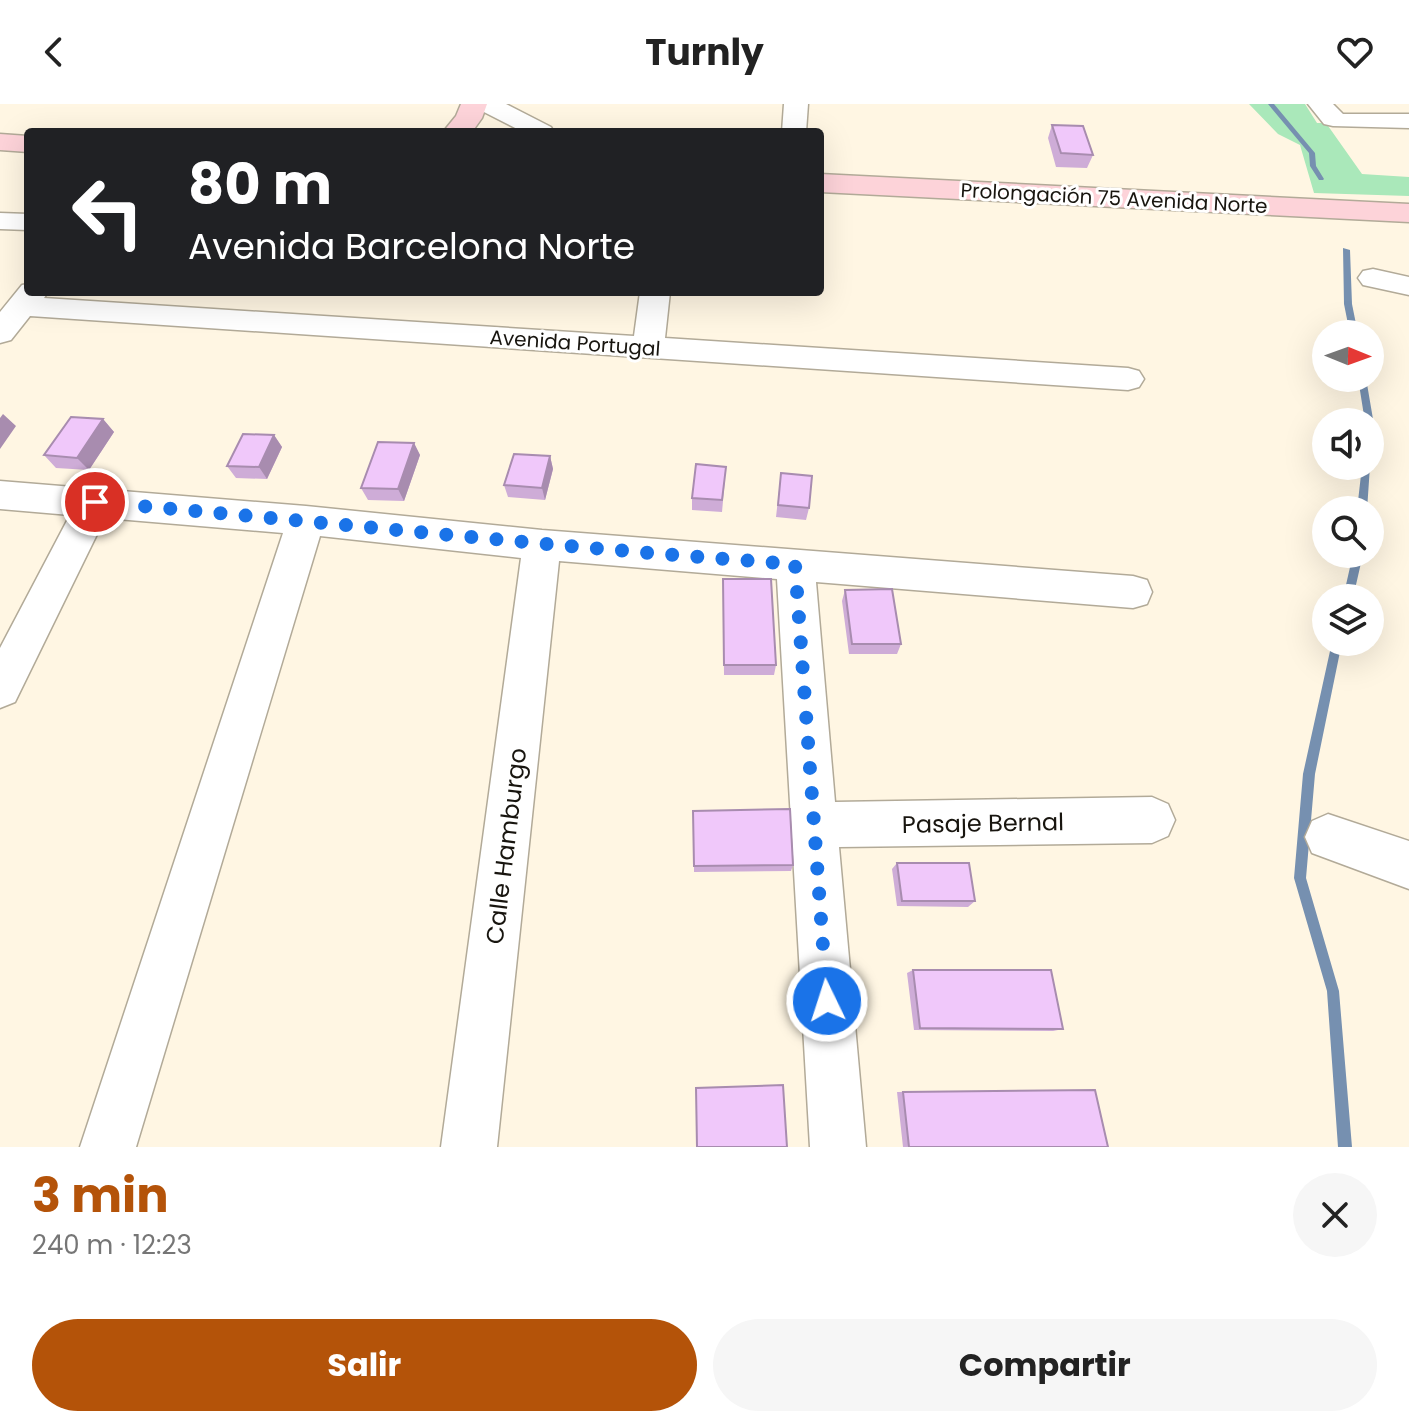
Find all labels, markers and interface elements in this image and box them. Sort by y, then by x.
text: Turnly [645,27,764,78]
icon: back [32,30,76,74]
icon: heart [1333,30,1377,74]
text: 80 m [188,145,332,224]
icon: left [56,160,160,264]
street label: Prolongación 75 Avenida Norte [960,176,1268,220]
text: Avenida Barcelona Norte [188,221,635,272]
north arrow [1312,320,1384,392]
map controls [1312,320,1384,656]
street label: Avenida Portugal [489,323,661,363]
button: sound [1312,408,1384,480]
pin [61,468,129,536]
icon: arrive [73,480,117,524]
button: search [1312,496,1384,568]
button: layers [1312,584,1384,656]
street label: Calle Hamburgo [478,746,534,946]
street label: Pasaje Bernal [902,805,1064,841]
position arrow [785,959,869,1043]
text: 3 min [32,1162,169,1229]
button: close [1293,1173,1377,1257]
text: 240 m · 12:23 [32,1227,192,1263]
button: Salir [32,1319,697,1411]
button: Compartir [713,1319,1377,1411]

